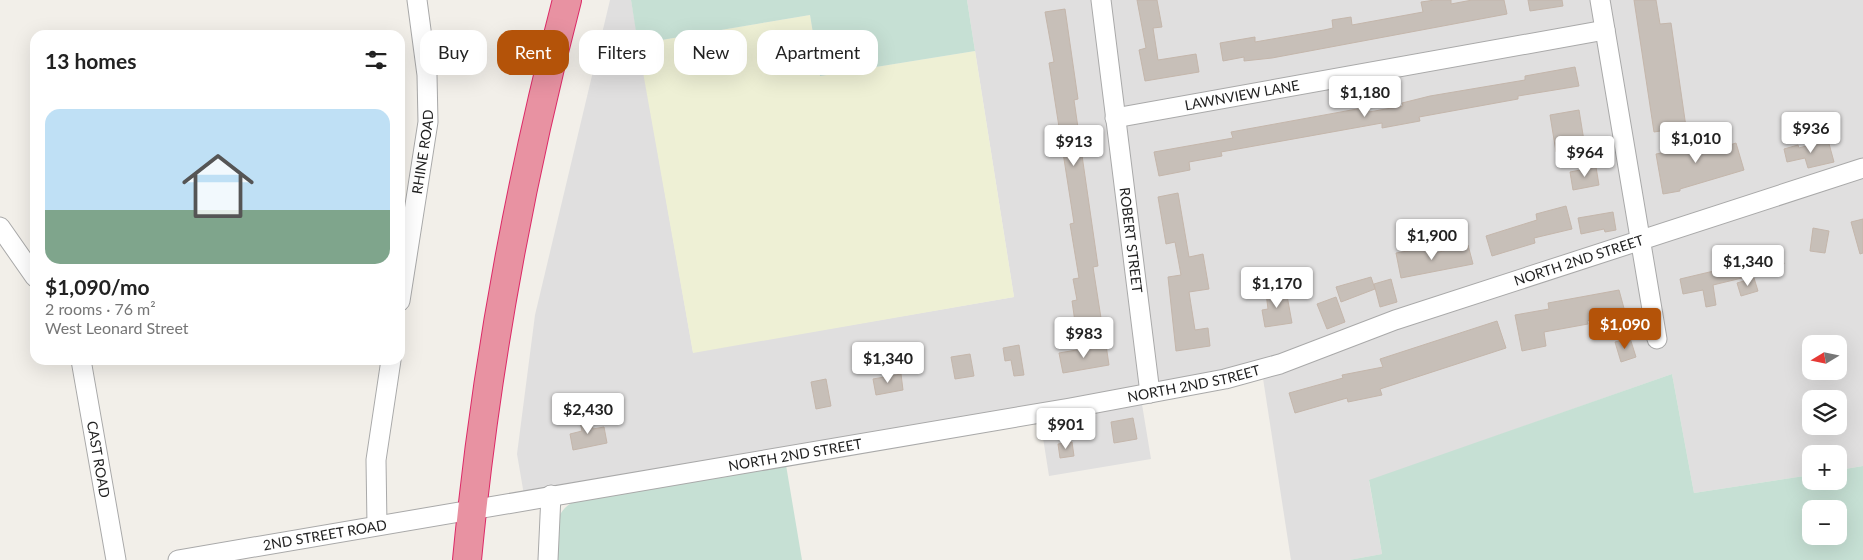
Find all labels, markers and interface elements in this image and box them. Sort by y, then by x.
chip: Buy [420,30,487,75]
chip: Rent [497,30,569,75]
chip: Filters [579,30,664,75]
chip: New [674,30,747,75]
chip: Apartment [757,30,878,75]
icon: filters [362,46,390,74]
text: 13 homes [45,48,136,73]
street label: LAWNVIEW LANE [1183,76,1301,113]
pin: $1,180 [1324,76,1406,118]
text: $1,180 [1340,82,1390,101]
street label: RHINE ROAD [408,109,436,195]
pin: $936 [1781,112,1841,154]
text: $936 [1792,118,1830,137]
pin: $1,010 [1655,121,1737,164]
pin: $913 [1044,124,1104,167]
text: $1,010 [1671,128,1721,147]
text: $913 [1055,131,1093,150]
pin: $964 [1555,136,1615,178]
icon: home [173,141,263,231]
text: $964 [1566,142,1604,161]
street label: ROBERT STREET [1116,186,1147,294]
pin: $1,900 [1391,218,1473,261]
text: $1,900 [1407,225,1457,244]
street label: NORTH 2ND STREET [1512,231,1646,289]
pin: $1,340 [1707,244,1789,287]
text: $1,340 [1723,251,1773,270]
pin: $1,170 [1236,266,1318,309]
text: $1,170 [1252,273,1302,292]
text: $1,090/mo [45,274,150,299]
text: 2 rooms · 76 m² [45,299,156,318]
pin: $1,090 [1584,308,1666,350]
text: $1,090 [1600,314,1650,333]
pin: $983 [1054,316,1114,359]
text: West Leonard Street [45,318,189,337]
text: $983 [1065,323,1103,342]
north arrow [1802,335,1848,380]
map controls [1802,335,1847,545]
pin: $1,340 [847,342,929,384]
text: $1,340 [863,348,913,367]
street label: NORTH 2ND STREET [1126,361,1263,405]
button: layers [1802,390,1847,435]
pin: $2,430 [547,392,629,435]
text: $2,430 [563,399,613,418]
pin: $901 [1036,408,1096,450]
text: $901 [1047,414,1085,433]
street label: CAST ROAD [84,420,114,499]
street label: NORTH 2ND STREET [727,434,864,474]
button: + [1802,445,1847,490]
button: − [1802,500,1847,545]
street label: 2ND STREET ROAD [262,516,388,553]

